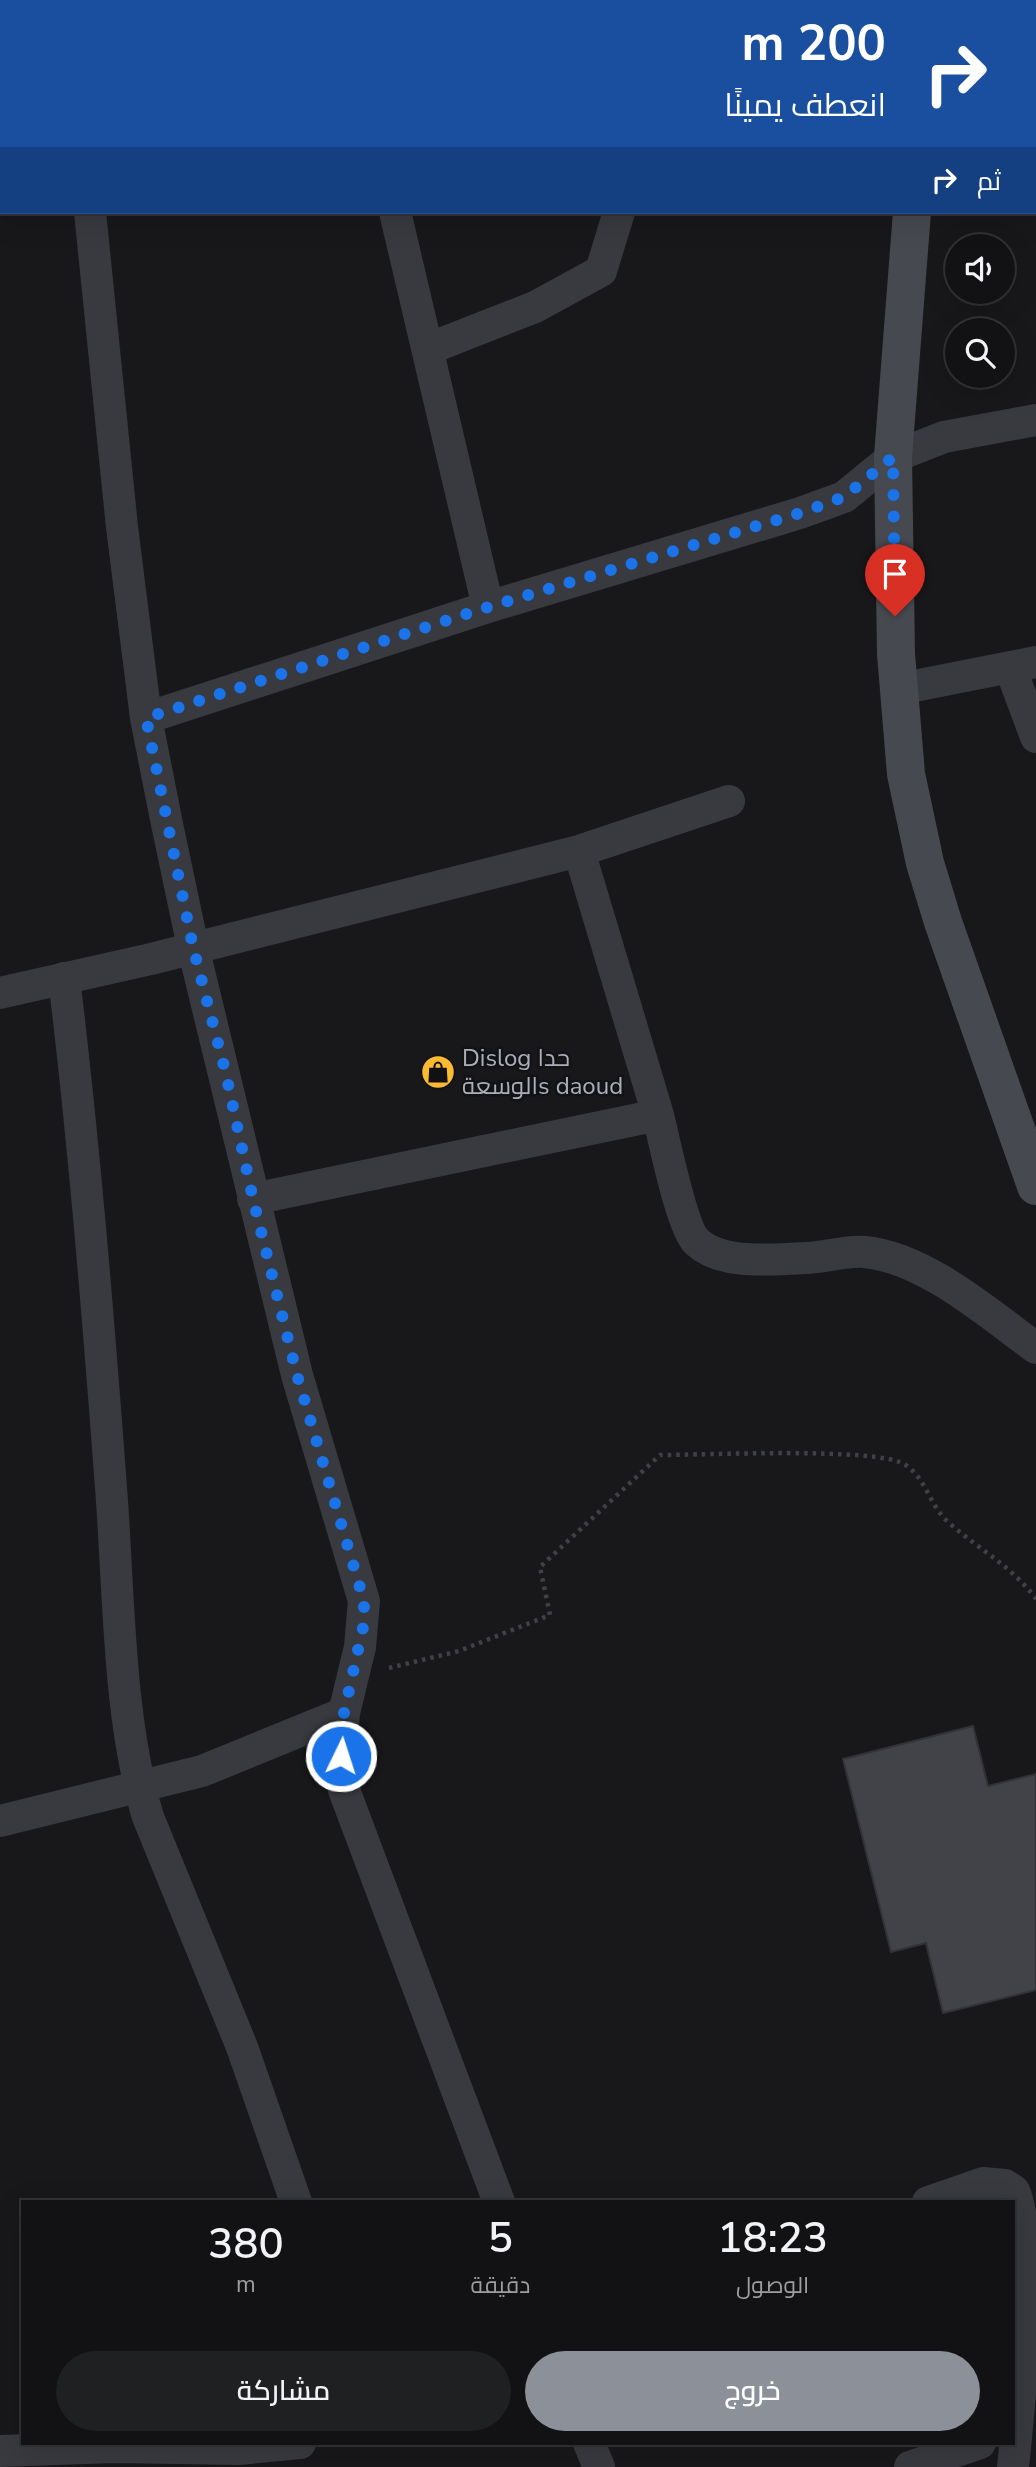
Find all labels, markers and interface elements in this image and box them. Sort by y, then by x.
text: 200 m [742,10,886,77]
icon: right [910,28,1001,119]
text: انعطف يمينًا [724,84,886,127]
icon: right [925,161,963,199]
text: ثم [977,164,1001,199]
map controls [945,234,1015,388]
button: sound [945,234,1015,304]
button: search [945,318,1015,388]
pin [865,544,925,616]
icon: arrive [876,555,914,593]
place label: Dislog حدا الوسعةs daoud [462,1042,623,1102]
shop icon: Dislog حدا الوسعةs daoud [419,1053,457,1091]
position arrow [304,1719,378,1793]
text: 5 [488,2210,513,2267]
text: 18:23 [717,2210,828,2267]
text: 380 [208,2216,284,2273]
text: m [236,2269,256,2300]
text: دقيقة [471,2270,530,2301]
text: الوصول [736,2270,809,2301]
button: مشاركة [56,2351,511,2431]
button: خروج [525,2351,980,2431]

